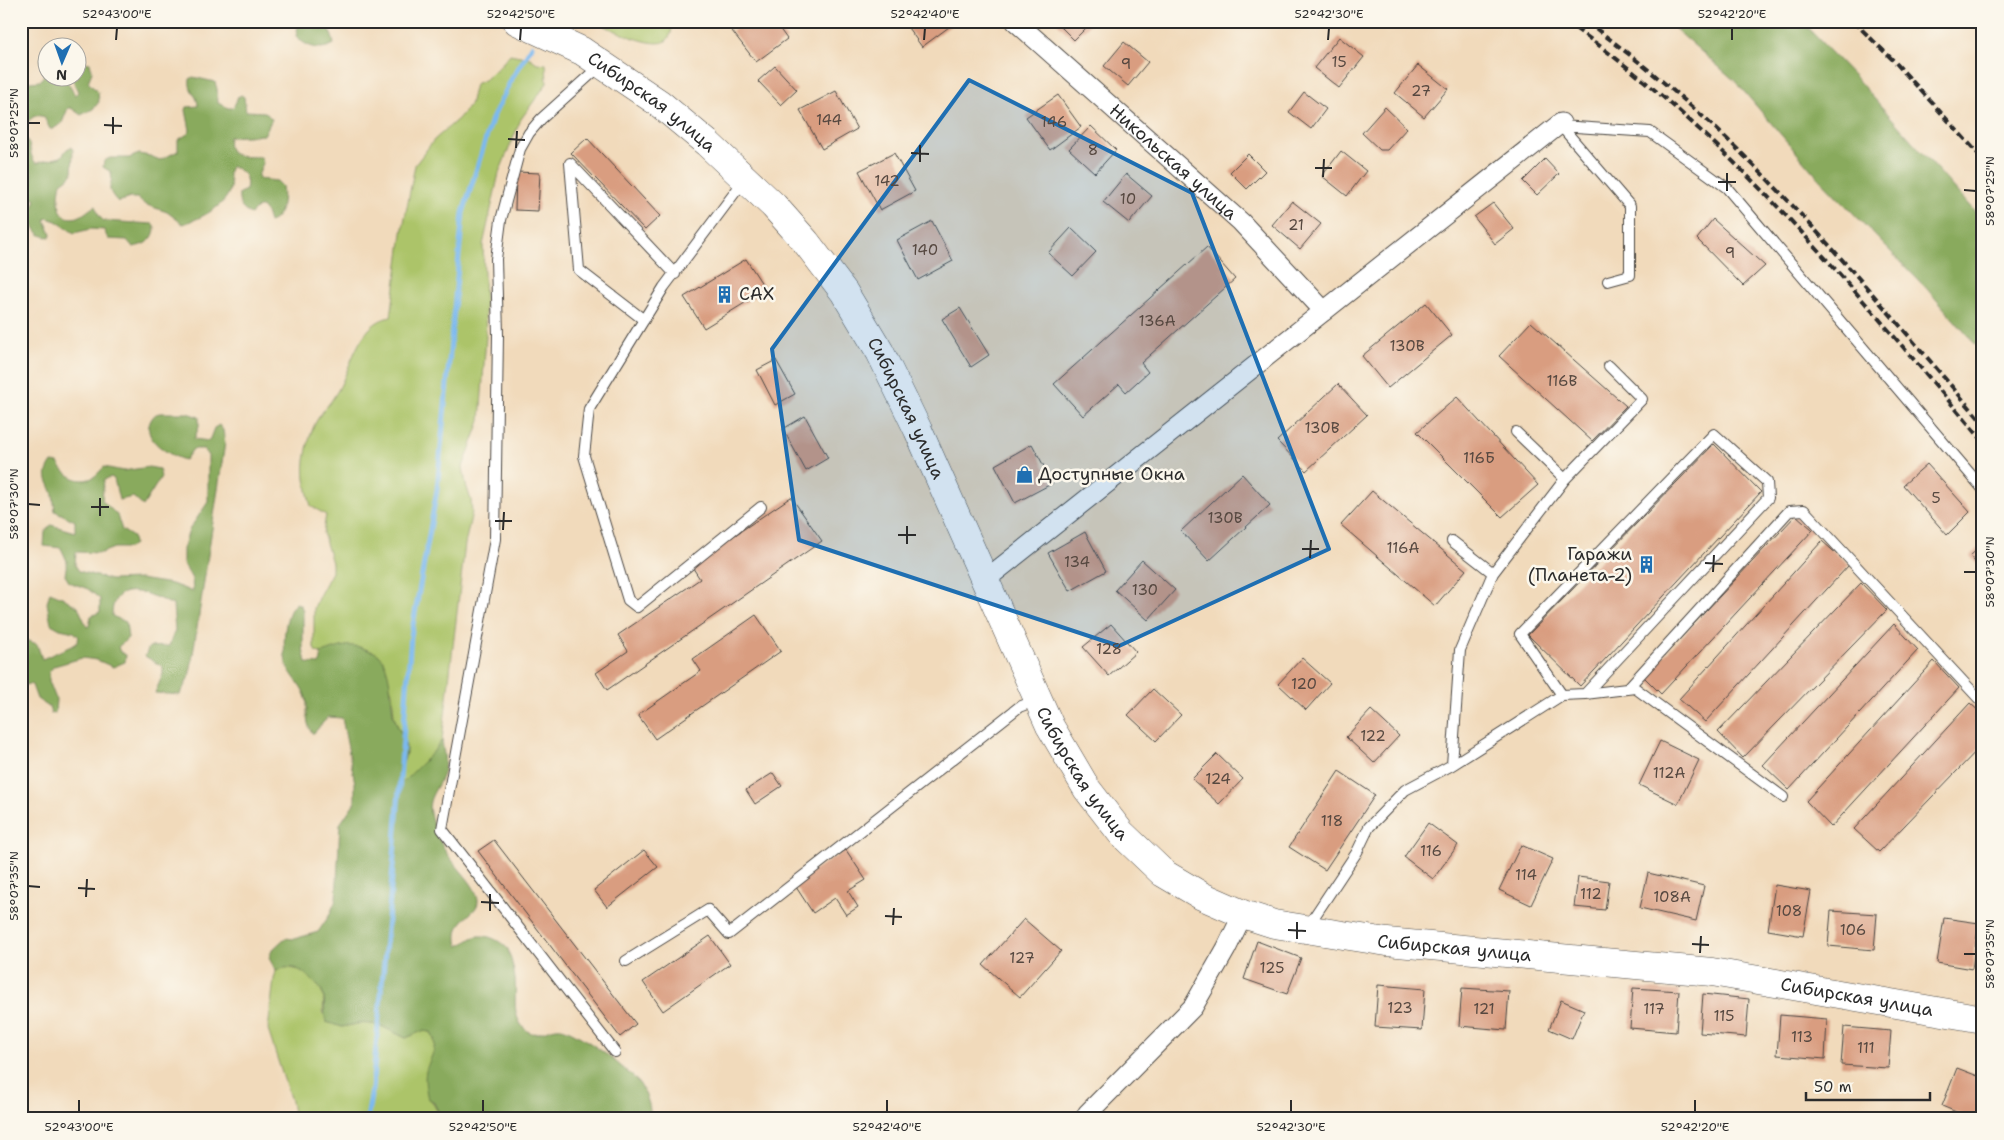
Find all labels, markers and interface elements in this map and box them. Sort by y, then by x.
text: 52°43'00"E [83,6,151,22]
text: 52°42'50"E [487,6,555,22]
text: 52°42'40"E [891,6,959,22]
text: 52°42'30"E [1295,6,1363,22]
text: 52°42'20"E [1698,6,1766,22]
north arrow [38,38,88,88]
street label: Сибирская улица [583,46,721,157]
house number: 15 [1331,52,1347,72]
house number: 9 [1121,54,1131,74]
text: N [56,66,67,84]
house number: 27 [1411,81,1431,101]
text: 58°07'25"N [6,88,22,158]
street label: Никольская улица [1104,99,1242,225]
house number: 144 [816,110,842,130]
house number: 146 [1041,112,1067,132]
house number: 8 [1088,140,1098,160]
text: 58°07'25"N [1982,156,1998,226]
house number: 142 [874,171,900,191]
house number: 10 [1120,189,1136,209]
house number: 21 [1288,215,1304,235]
house number: 140 [912,240,938,260]
house number: 9 [1725,243,1735,263]
place label: САХ [739,282,774,306]
building icon: САХ [715,284,735,304]
house number: 136А [1138,311,1176,331]
street label: Сибирская улица [862,333,950,483]
house number: 130В [1389,336,1425,356]
house number: 116В [1547,371,1578,391]
house number: 130В [1304,418,1340,438]
house number: 116Б [1463,448,1495,468]
place label: Доступные Окна [1038,462,1185,486]
shop icon: Доступные Окна [1014,464,1034,484]
text: 58°07'30"N [6,468,22,540]
house number: 5 [1931,488,1941,508]
house number: 130В [1207,508,1243,528]
text: 58°07'30"N [1982,536,1998,608]
house number: 116А [1387,538,1420,558]
place label: Гаражи (Планета-2) [1528,542,1632,587]
house number: 134 [1064,552,1090,572]
building icon: Гаражи (Планета-2) [1636,554,1656,574]
house number: 130 [1132,580,1158,600]
house number: 128 [1096,639,1122,659]
house number: 120 [1291,674,1317,694]
street label: Сибирская улица [1031,703,1134,846]
house number: 122 [1360,726,1386,746]
house number: 112А [1653,763,1685,783]
house number: 124 [1205,769,1231,789]
house number: 118 [1321,811,1343,831]
house number: 116 [1420,841,1442,861]
text: 58°07'35"N [6,851,22,921]
house number: 114 [1515,865,1537,885]
house number: 112 [1580,884,1602,904]
house number: 108А [1653,887,1691,907]
house number: 108 [1776,901,1802,921]
text: 58°07'35"N [1982,919,1998,989]
house number: 106 [1840,920,1866,940]
street label: Сибирская улица [1375,929,1532,967]
house number: 127 [1009,948,1035,968]
house number: 125 [1260,958,1284,978]
street label: Сибирская улица [1779,972,1935,1022]
house number: 123 [1387,998,1413,1018]
house number: 121 [1473,999,1495,1019]
house number: 117 [1643,999,1665,1019]
house number: 115 [1714,1006,1734,1026]
house number: 113 [1791,1027,1813,1047]
house number: 111 [1857,1038,1875,1058]
scale bar [1806,1070,1930,1102]
text: 50 m [1814,1077,1852,1097]
text: 52°43'00"E [45,1119,113,1135]
text: 52°42'50"E [449,1119,517,1135]
text: 52°42'40"E [853,1119,921,1135]
text: 52°42'30"E [1257,1119,1325,1135]
text: 52°42'20"E [1661,1119,1729,1135]

